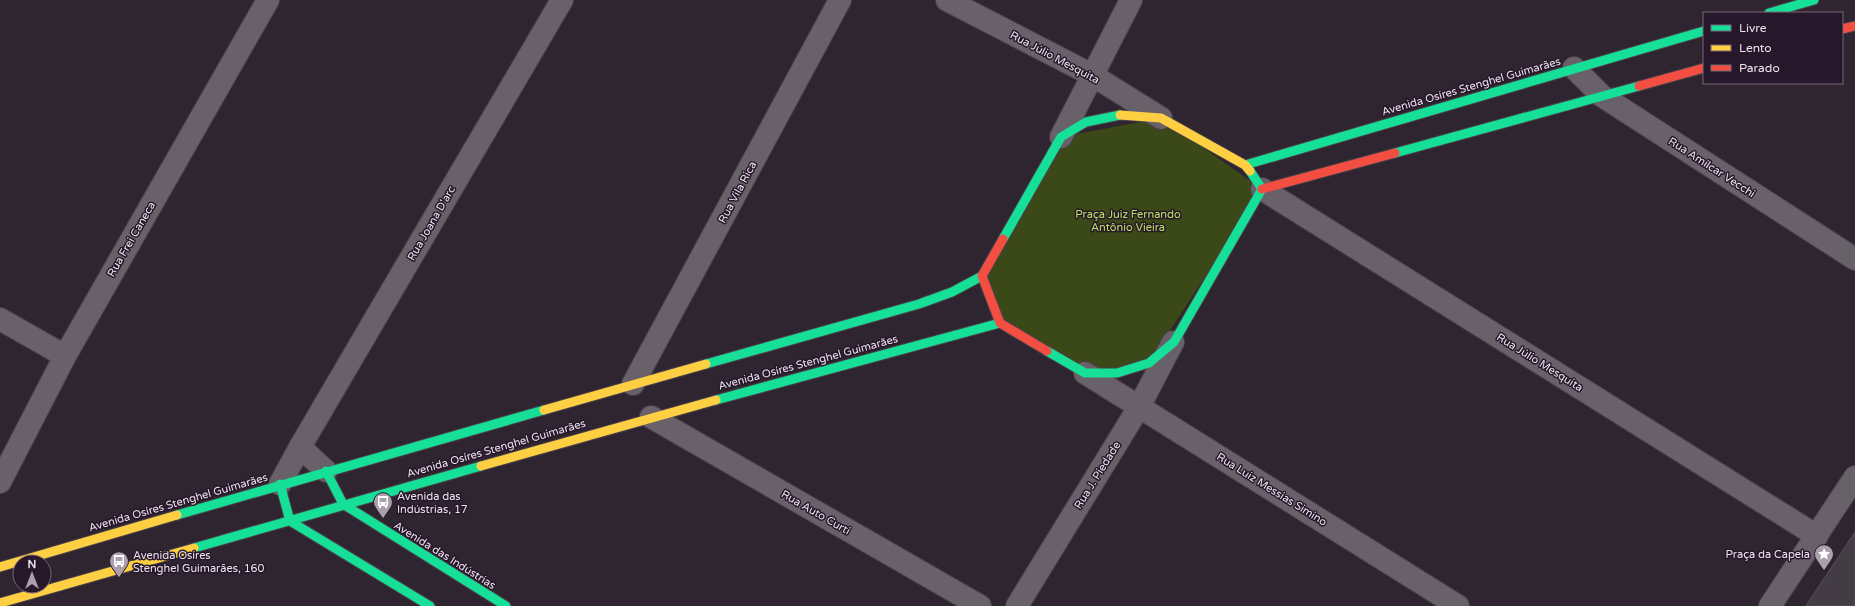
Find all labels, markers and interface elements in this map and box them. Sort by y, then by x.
legend [1703,12,1843,84]
text: Livre [1739,21,1767,35]
street label: Rua Júlio Mesquita [1008,28,1102,86]
text: Lento [1739,41,1772,55]
street label: Avenida Osíres Stenghel Guimarães [1380,55,1562,118]
text: Parado [1739,61,1780,75]
street label: Rua Amílcar Vecchi [1666,135,1758,200]
street label: Rua Vila Rica [716,159,759,225]
street label: Rua Joana D'arc [405,183,458,263]
street label: Rua Frei Caneca [105,199,158,279]
park label: Praça Juiz Fernando Antônio Vieira [1075,208,1181,234]
street label: Rua Júlio Mesquita [1494,331,1585,394]
street label: Avenida Osíres Stenghel Guimarães [717,332,899,393]
street label: Avenida Osíres Stenghel Guimarães [405,417,587,480]
street label: Rua J. Piedade [1072,439,1123,511]
street label: Rua Luiz Messias Simino [1214,450,1330,529]
street label: Avenida Osíres Stenghel Guimarães [87,471,269,534]
street label: Rua Auto Curti [779,487,853,537]
place label: Avenida das Indústrias, 17 [397,490,468,516]
bus stop icon: Avenida das Indústrias, 17 [372,491,394,519]
street label: Avenida das Indústrias [391,519,498,592]
place icon: Praça da Capela [1813,543,1835,571]
place label: Praça da Capela [1725,548,1810,561]
place label: Avenida Osíres Stenghel Guimarães, 160 [133,549,265,575]
bus stop icon: Avenida Osíres Stenghel Guimarães, 160 [108,550,130,578]
north arrow [12,554,52,594]
text: N [28,558,36,571]

